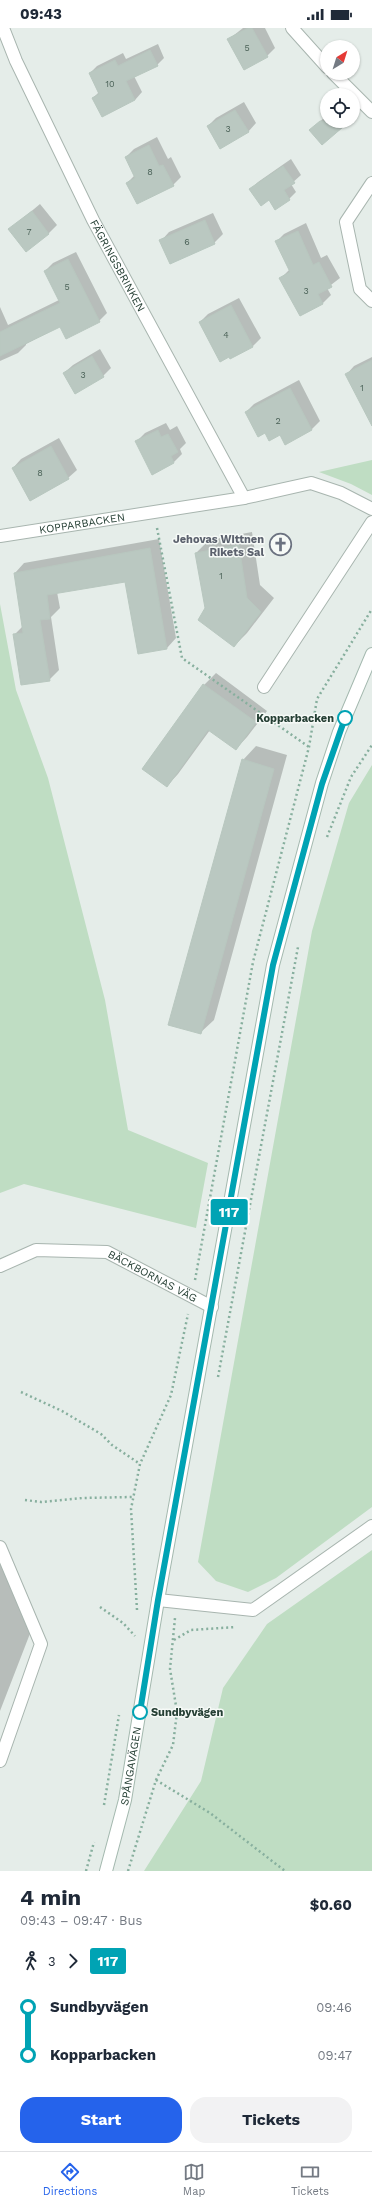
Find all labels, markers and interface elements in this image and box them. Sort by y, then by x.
text: 09:43 [20,5,62,23]
north arrow [320,40,360,80]
map controls [320,40,360,128]
house number: 5 [244,43,250,53]
house number: 10 [105,79,115,89]
button: locate [320,88,360,128]
house number: 3 [225,124,231,134]
house number: 8 [147,167,153,177]
street label: FÄGRINGSBRINKEN [87,218,148,314]
house number: 7 [26,227,32,237]
house number: 6 [184,237,190,247]
house number: 5 [64,282,70,292]
house number: 3 [303,286,309,296]
house number: 4 [223,330,229,340]
house number: 3 [80,370,86,380]
house number: 1 [360,383,364,393]
house number: 2 [275,416,281,426]
house number: 8 [37,468,43,478]
street label: KOPPARBACKEN [38,511,126,537]
church icon: Jehovas Wittnen Rikets Sal [267,532,293,558]
place label: Jehovas Wittnen Rikets Sal [173,533,264,559]
house number: 1 [219,571,223,581]
marker: Kopparbacken [337,710,353,726]
place label: Kopparbacken [256,712,334,725]
line badge: 117 [206,1199,252,1225]
text: 117 [219,1204,239,1220]
street label: BÄCKBORNAS VÄG [106,1248,199,1305]
marker: Sundbyvägen [132,1704,148,1720]
place label: Sundbyvägen [151,1706,223,1719]
street label: SPÅNGAVÄGEN [118,1726,144,1807]
text: 4 min [20,1885,81,1910]
text: $0.60 [310,1896,352,1914]
text: 09:43 – 09:47 · Bus [20,1913,142,1928]
icon: walk [20,1950,42,1972]
icon: forward [62,1950,84,1972]
text: 117 [98,1953,118,1969]
text: 3 [48,1954,56,1969]
text: Sundbyvägen [50,1998,148,2016]
text: 09:46 [316,2000,352,2015]
text: Kopparbacken [50,2046,156,2064]
text: 09:47 [317,2048,352,2063]
button: Start [20,2097,182,2143]
button: Tickets [190,2097,352,2143]
tab: Directions [43,2161,97,2198]
tab: Map [183,2161,205,2198]
tab: Tickets [291,2161,329,2198]

